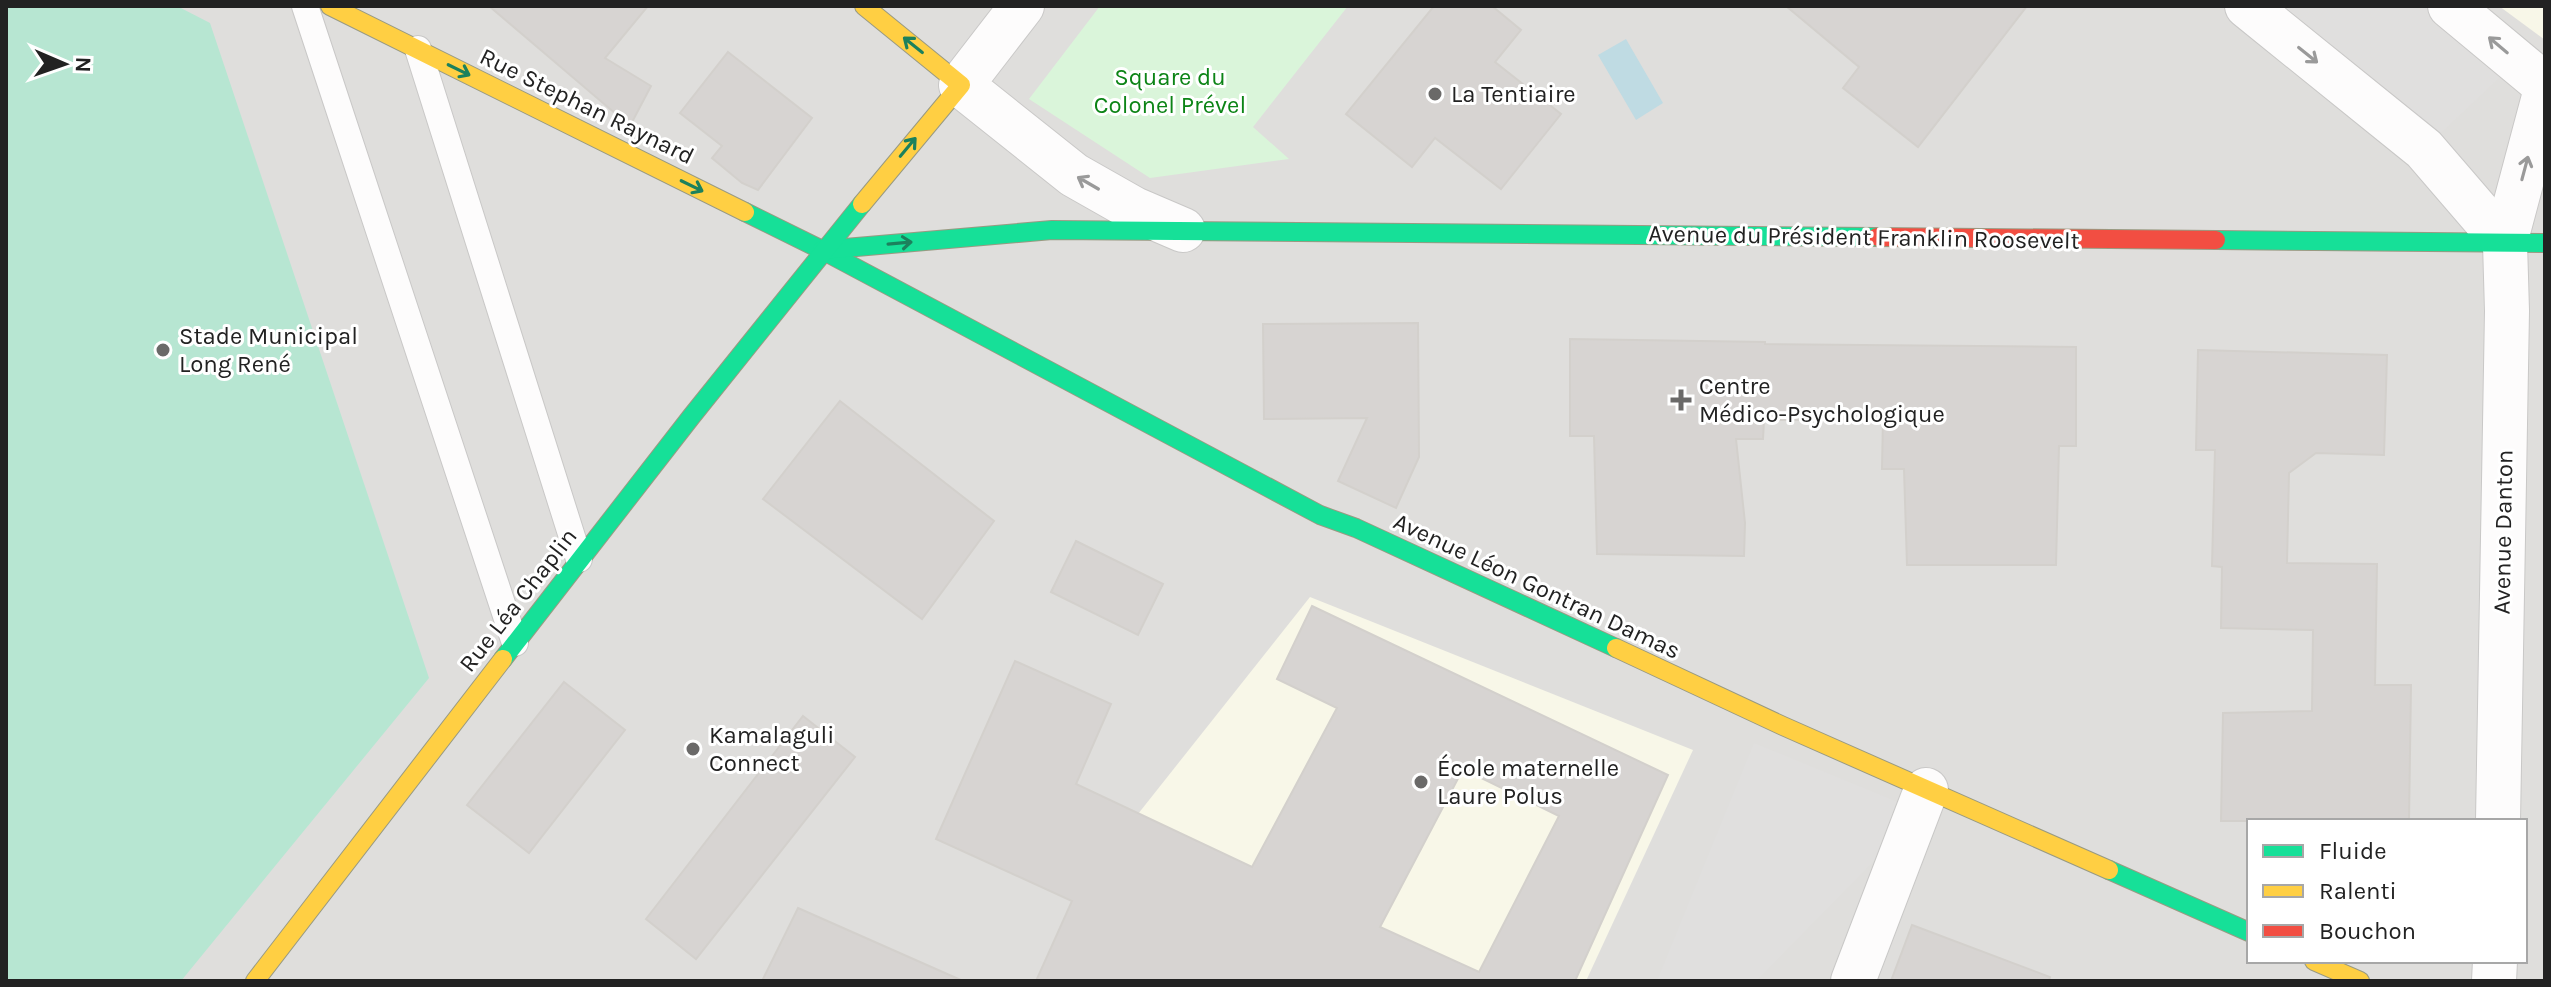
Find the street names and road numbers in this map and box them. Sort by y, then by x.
street label: Rue Stephan Raynard [475,42,699,170]
street label: Avenue du Président Franklin Roosevelt [1648,219,2080,255]
street label: Avenue Danton [2488,449,2518,615]
street label: Avenue Léon Gontran Damas [1389,507,1685,665]
street label: Rue Léa Chaplin [453,523,583,677]

